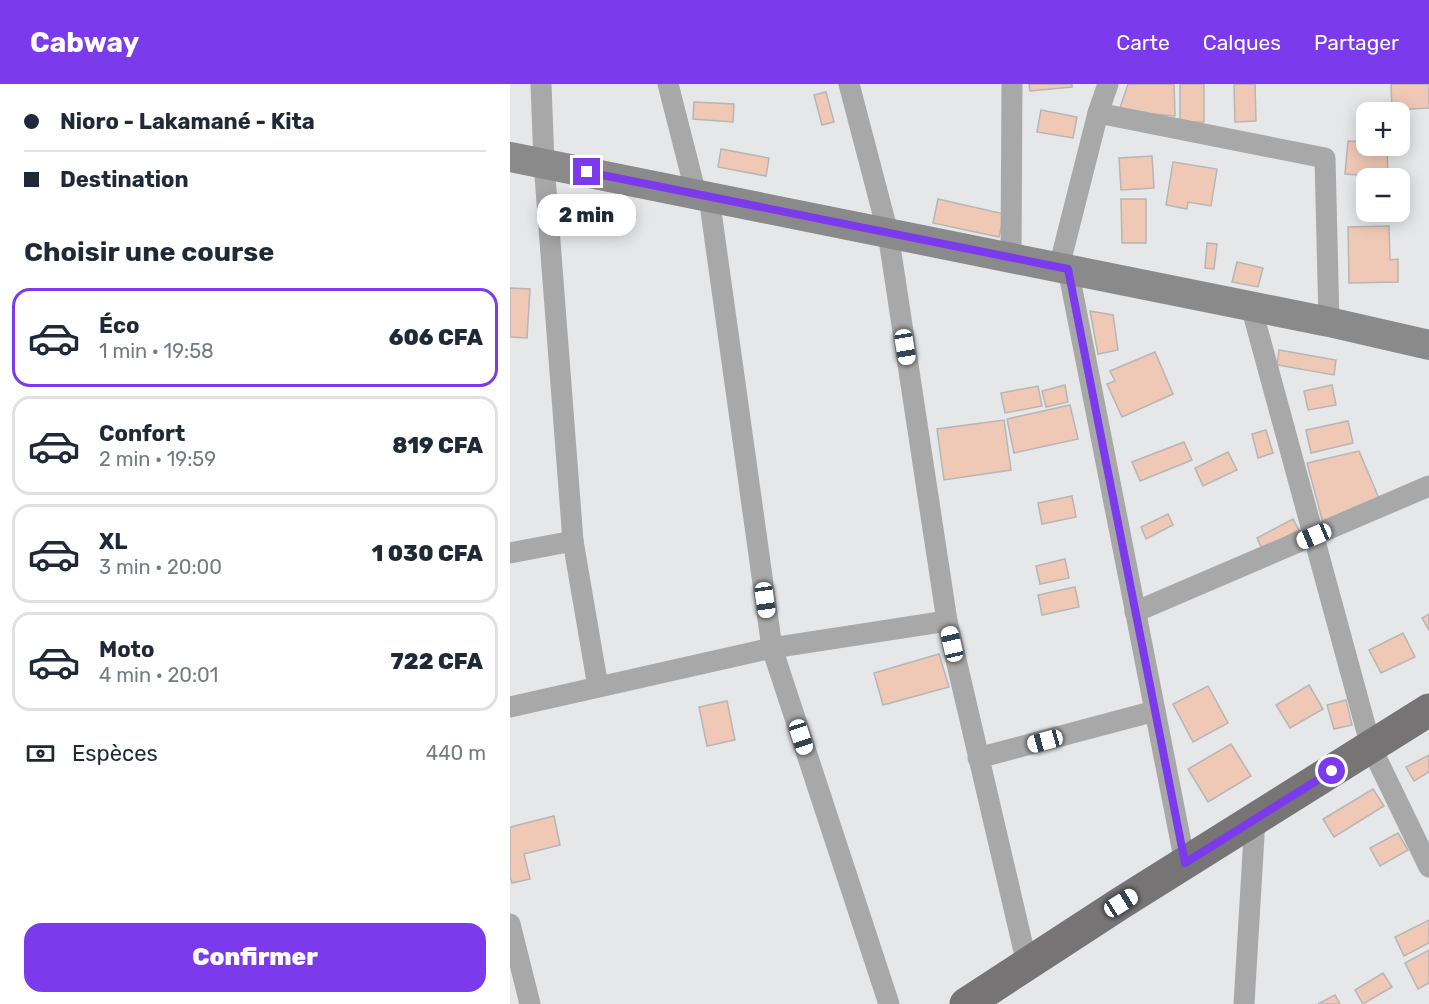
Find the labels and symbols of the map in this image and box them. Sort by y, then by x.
route end [573,158,600,185]
callout: 2 min [538,193,637,235]
car [893,328,917,366]
car [1294,521,1334,551]
car [754,581,776,619]
car [939,624,965,664]
car [787,717,815,757]
car [1025,728,1065,754]
route start [1318,757,1345,784]
car [1101,886,1141,920]

